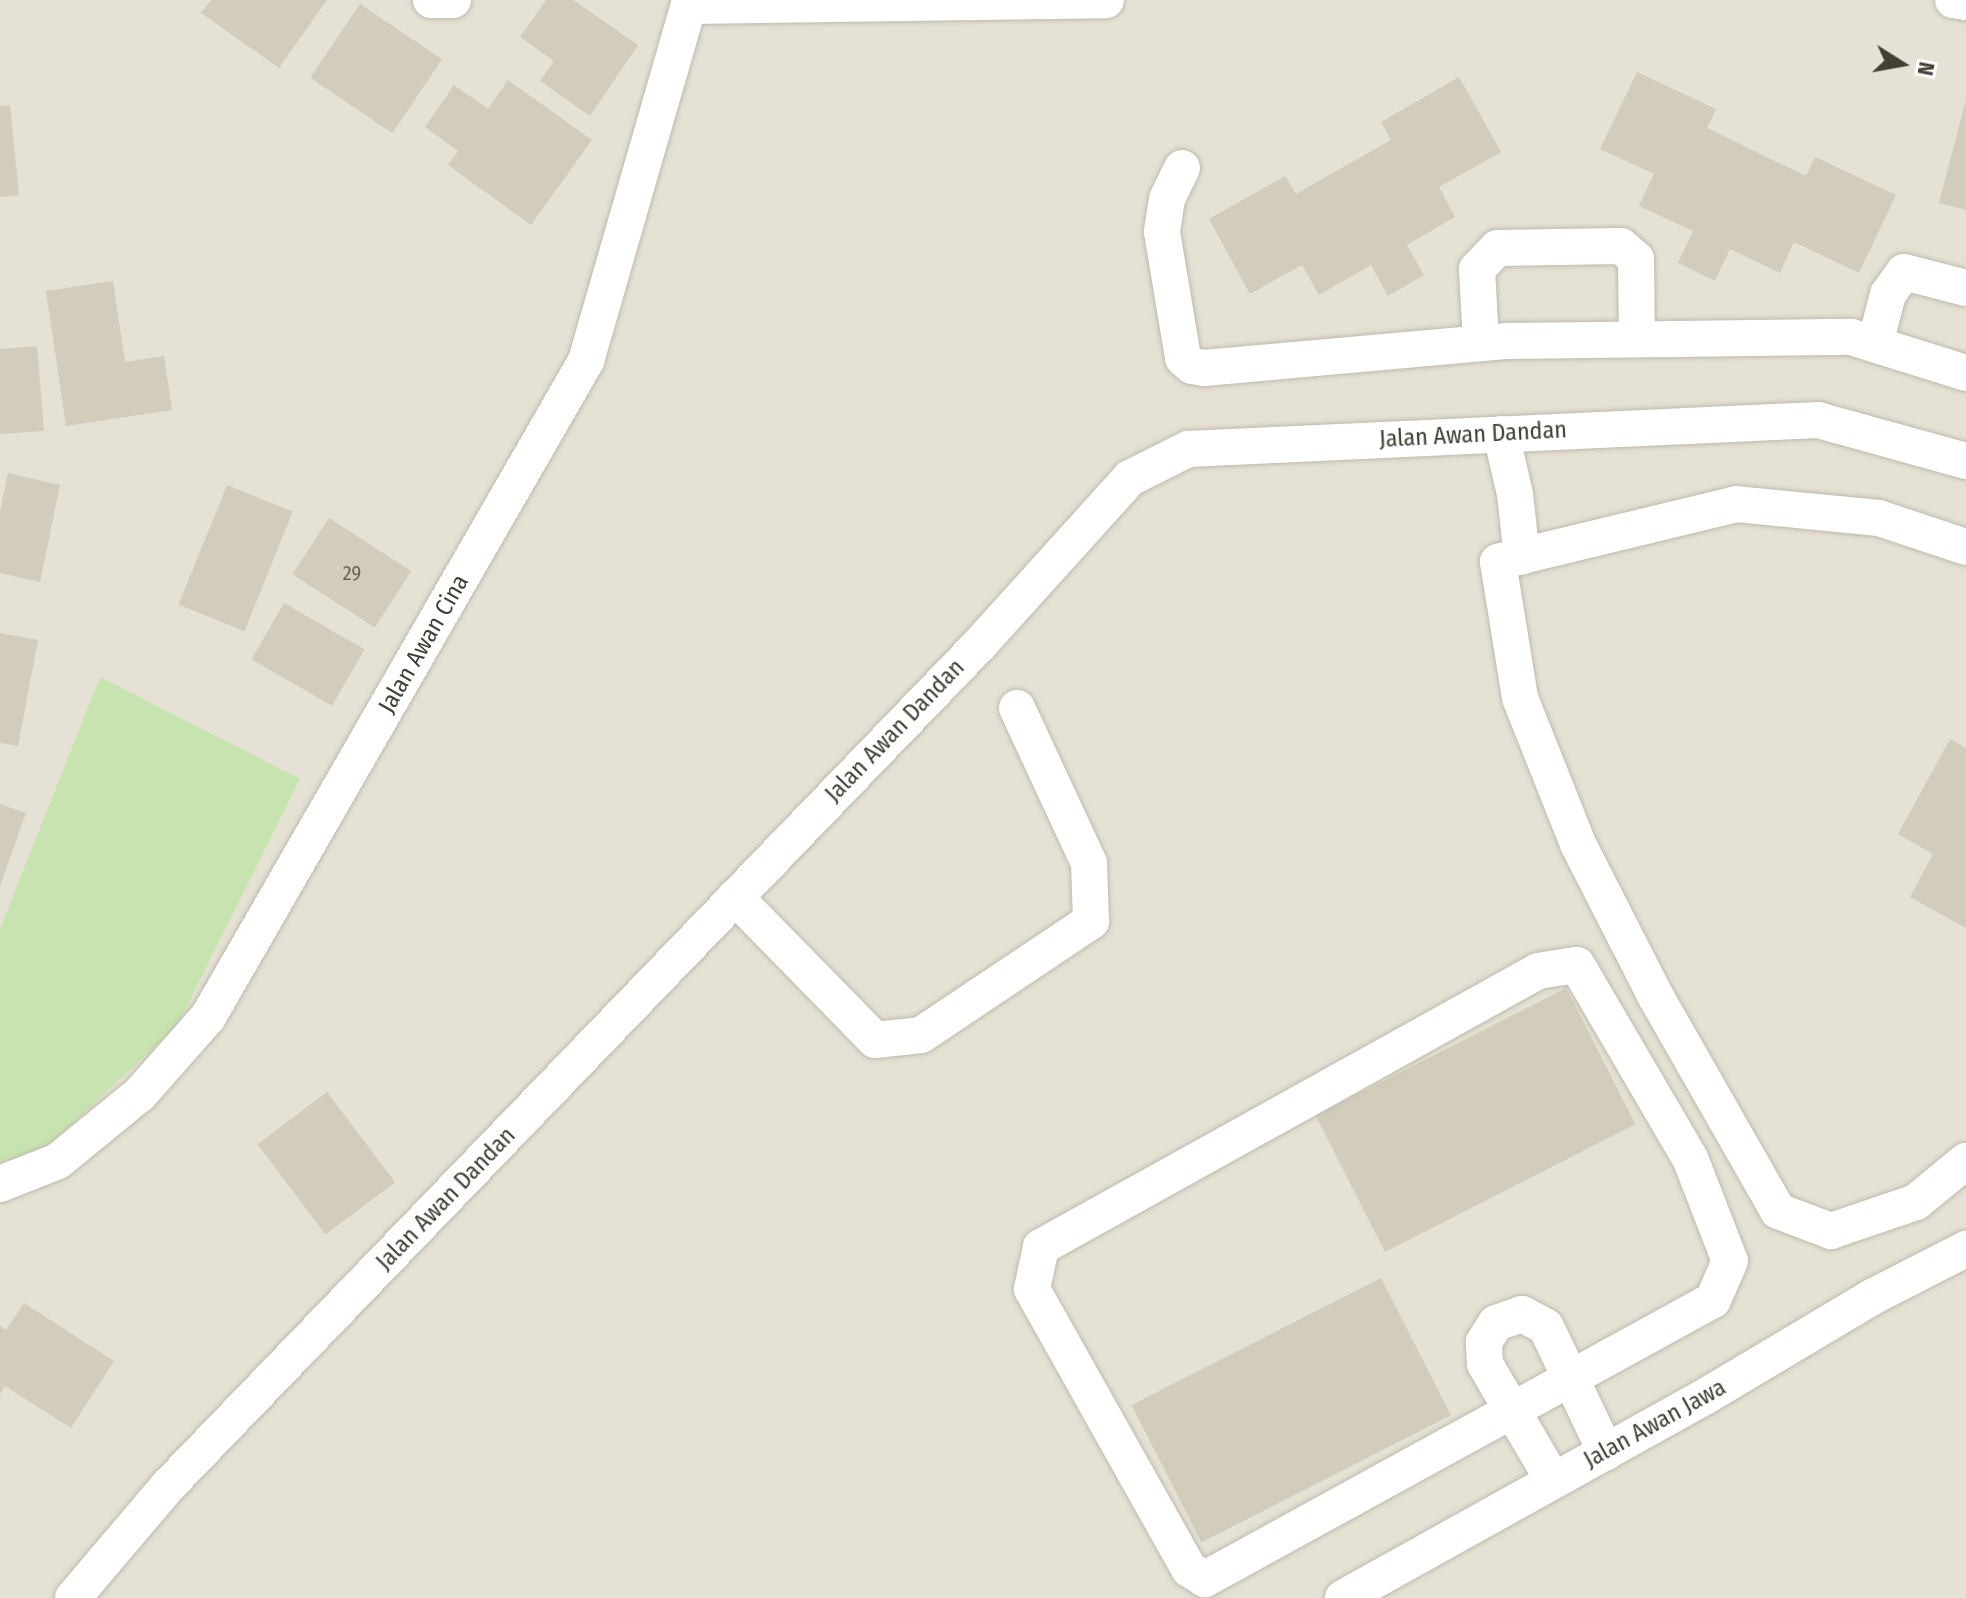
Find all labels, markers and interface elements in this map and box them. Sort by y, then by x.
north arrow [1862,24,1942,104]
text: N [1912,60,1941,78]
street label: Jalan Awan Dandan [1378,416,1568,454]
house number: 29 [343,561,361,585]
street label: Jalan Awan Cina [373,570,475,718]
street label: Jalan Awan Dandan [819,653,971,809]
street label: Jalan Awan Dandan [370,1121,522,1277]
street label: Jalan Awan Jawa [1579,1373,1731,1475]

